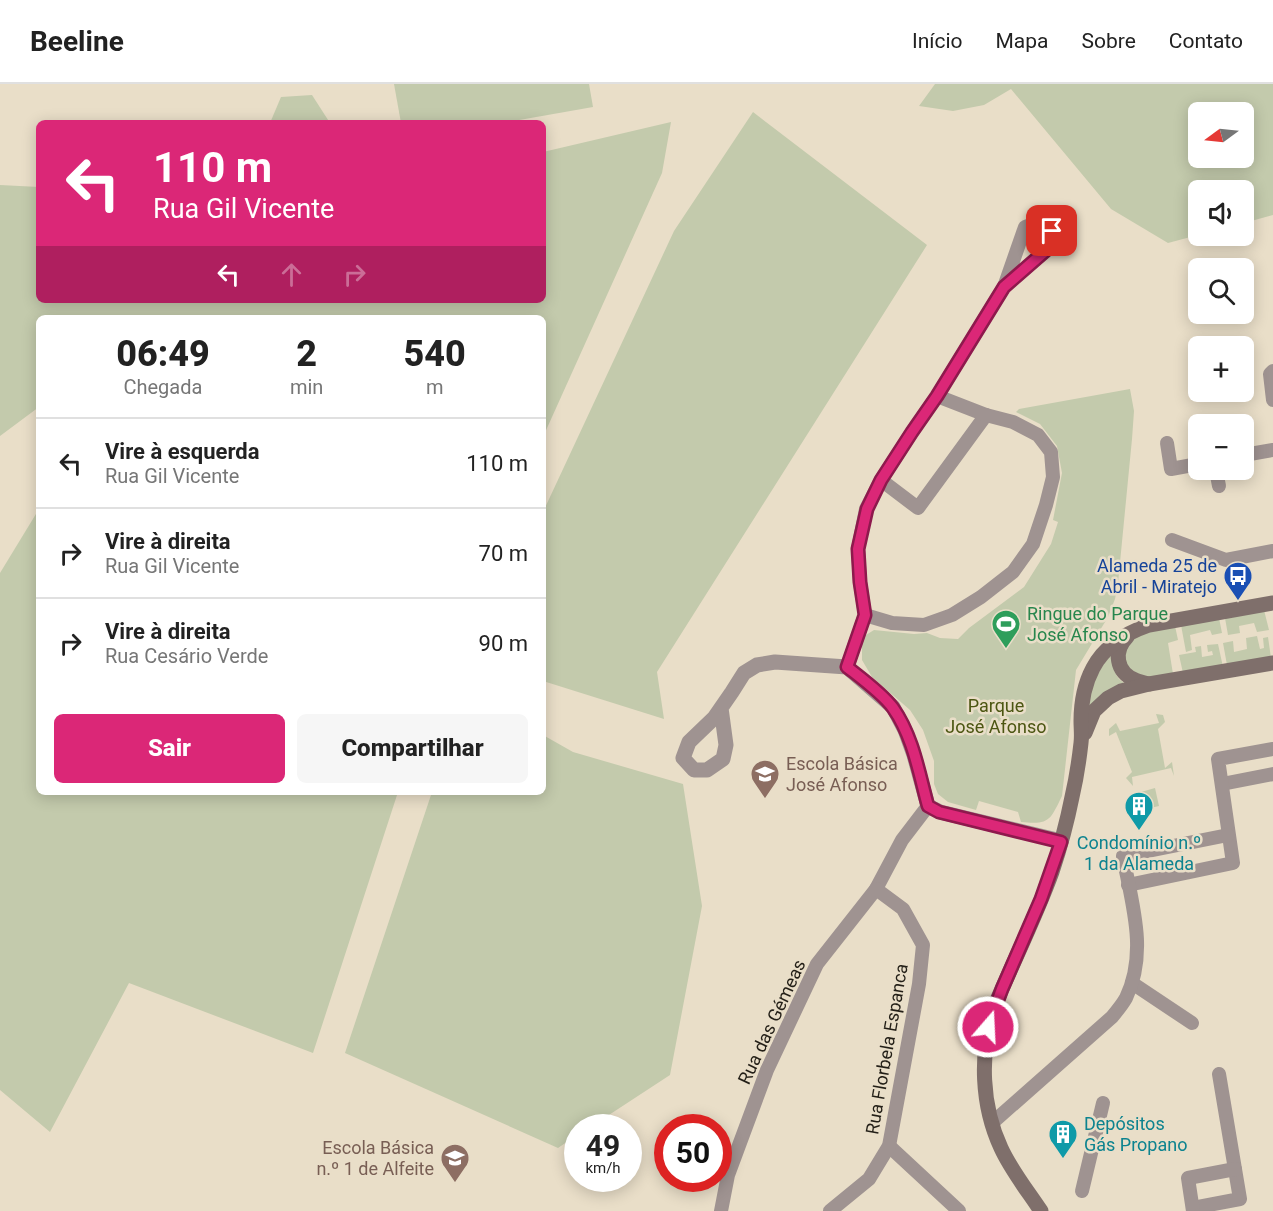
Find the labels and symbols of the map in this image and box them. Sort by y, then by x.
north arrow [1188,102,1254,168]
pin [1026,205,1077,256]
place label: Alameda 25 de Abril - Miratejo [1097,555,1217,597]
bus stop icon: Alameda 25 de Abril - Miratejo [1222,560,1254,602]
place label: Ringue do Parque José Afonso [1027,603,1168,645]
sports icon: Ringue do Parque José Afonso [990,608,1022,650]
park label: Parque José Afonso [945,695,1047,737]
place label: Escola Básica José Afonso [786,753,898,795]
school or university icon: Escola Básica José Afonso [749,758,781,800]
building icon: Condomínio n.º 1 da Alameda [1123,790,1155,832]
place label: Condomínio n.º 1 da Alameda [1077,832,1201,874]
street label: Rua das Gémeas [733,956,810,1087]
street label: Rua Florbela Espanca [861,962,912,1136]
position arrow [956,995,1020,1059]
place label: Depósitos Gás Propano [1084,1113,1187,1155]
speed limit sign: 50 [654,1114,732,1192]
building icon: Depósitos Gás Propano [1047,1118,1079,1160]
place label: Escola Básica n.º 1 de Alfeite [316,1137,434,1179]
school or university icon: Escola Básica n.º 1 de Alfeite [439,1142,471,1184]

